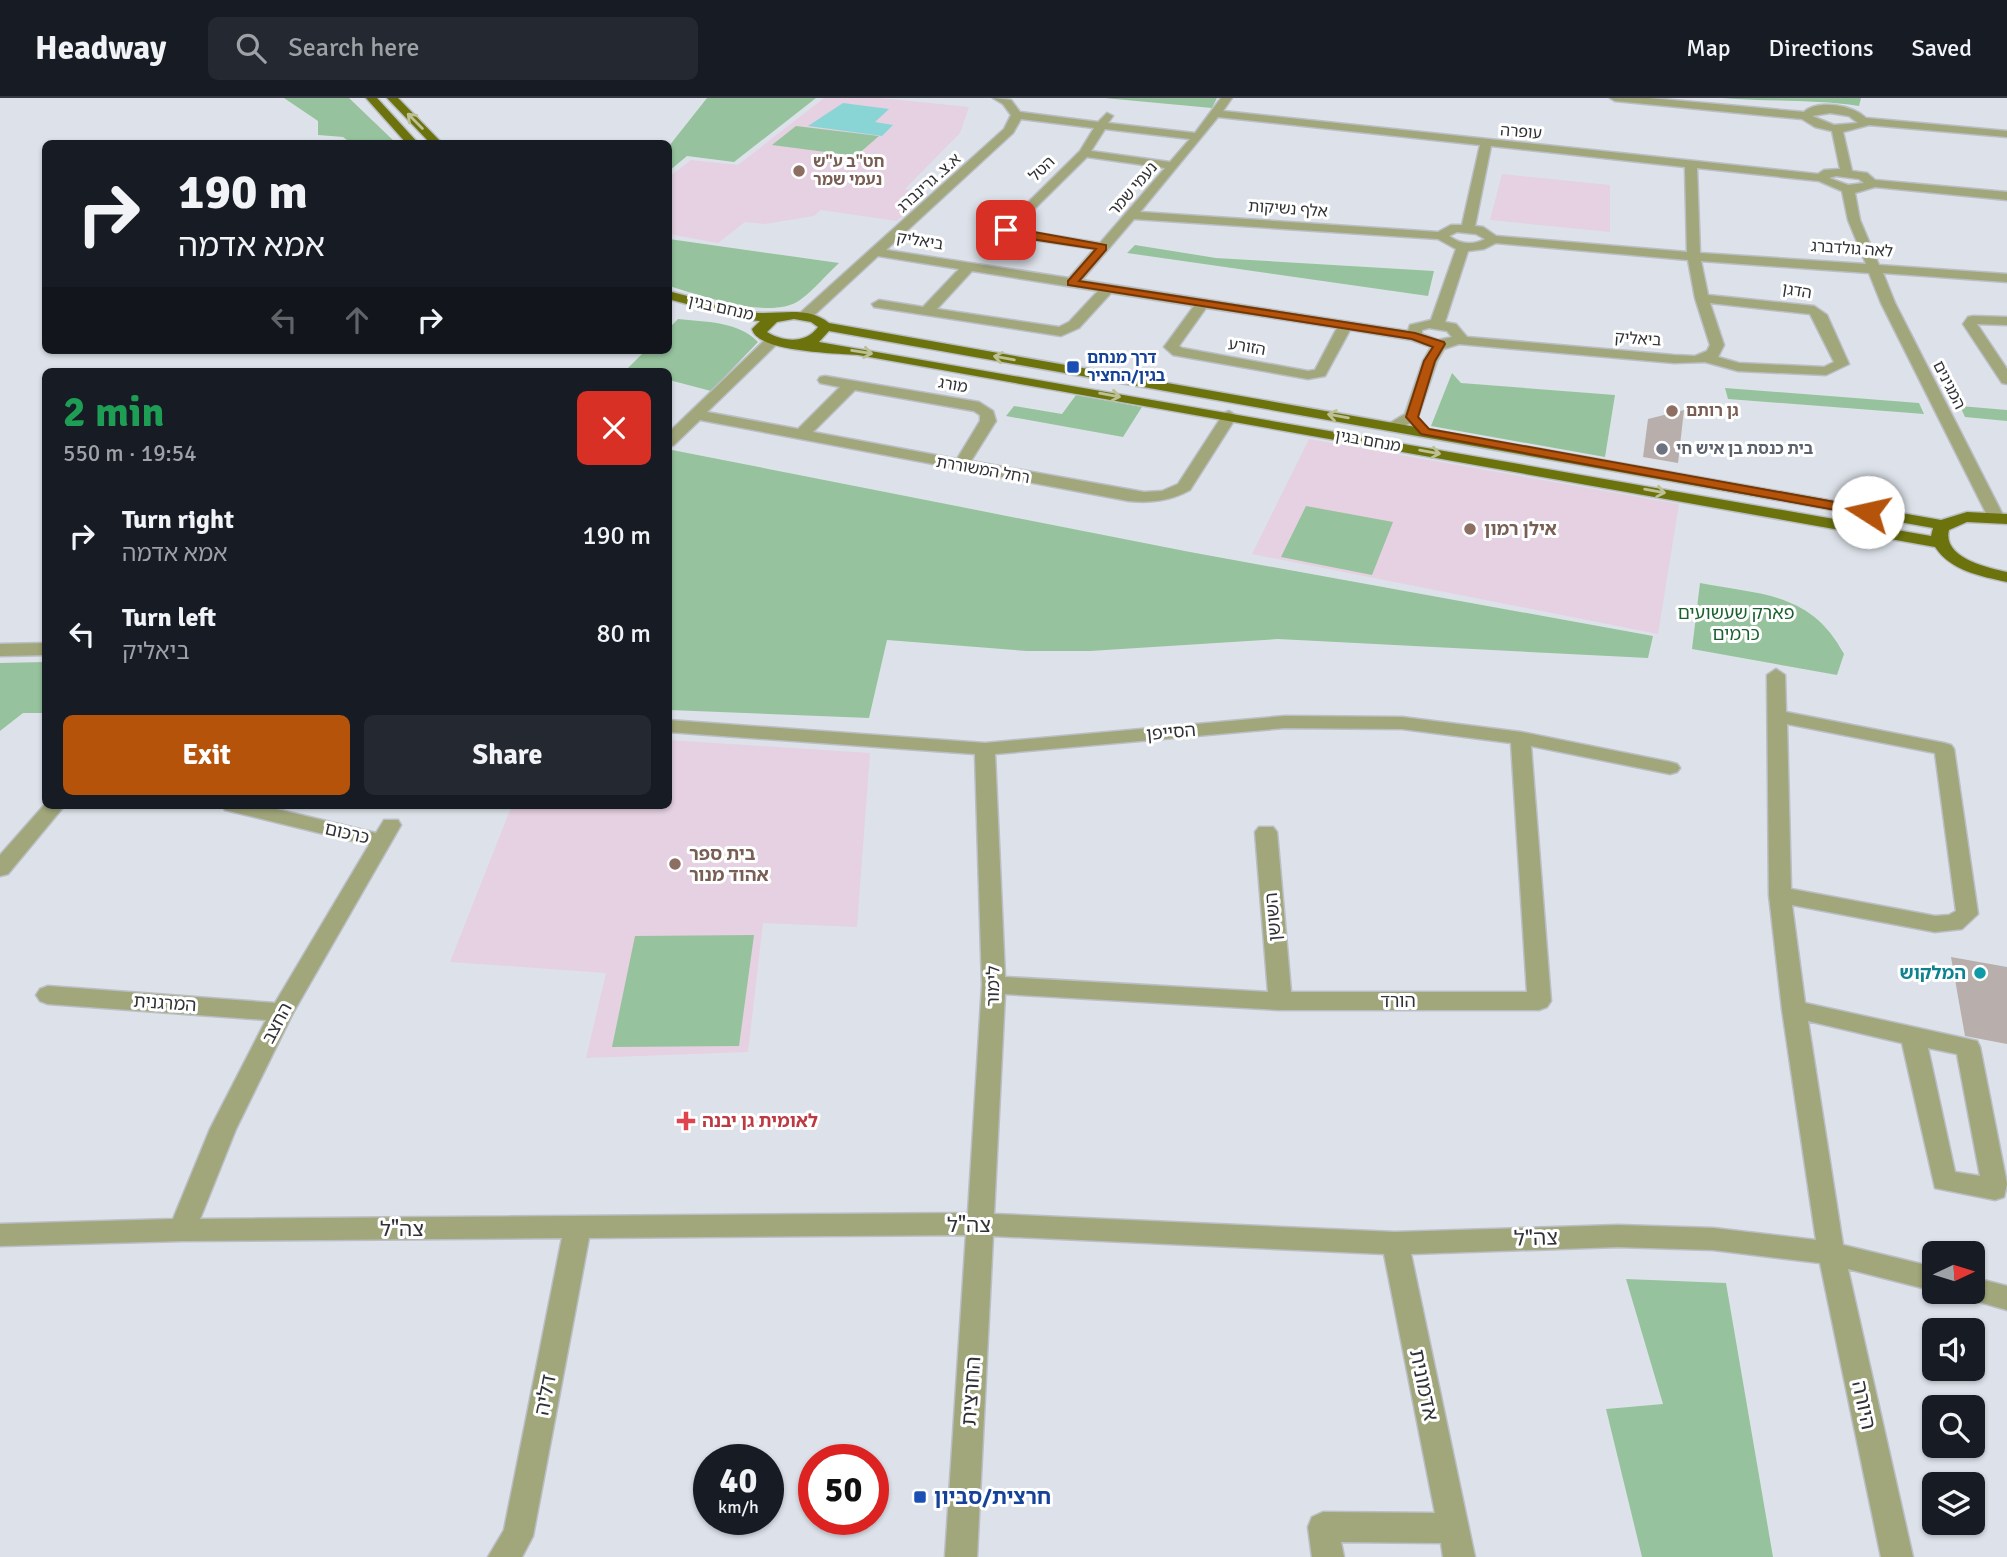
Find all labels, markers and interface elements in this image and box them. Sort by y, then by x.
search box [208,17,698,80]
text: Headway [35,28,166,69]
icon: search [232,29,270,67]
text: Search here [288,32,419,64]
text: Map [1686,33,1731,63]
text: Directions [1769,33,1874,63]
text: Saved [1912,33,1972,63]
one-way arrow [407,112,424,129]
street label: עופרה [1499,120,1543,144]
street label: א.צ. גרינברג [893,149,965,217]
place label: חט"ב ע"ש נעמי שמר [813,152,885,190]
street label: הטל [1025,152,1059,186]
street label: נעמי שמר [1104,158,1162,220]
text: 190 m [178,162,308,222]
marker: חט"ב ע"ש נעמי שמר [791,163,807,179]
icon: right [63,168,154,259]
street label: אלף נשיקות [1248,196,1328,222]
pin [976,200,1036,260]
icon: arrive [987,211,1025,249]
text: אמא אדמה [178,226,325,265]
street label: ביאליק [895,227,945,255]
street label: לאה גולדברג [1810,236,1894,262]
street label: הדגן [1781,279,1813,303]
street label: מנחם בגין [686,291,756,325]
icon: left [265,301,303,339]
icon: ahead [338,301,376,339]
icon: right [411,301,449,339]
street label: ביאליק [1614,327,1662,351]
street label: הזורע [1227,334,1267,360]
one-way arrow [850,346,873,359]
place label: דרך מנחם בגין/החציר [1087,348,1166,386]
one-way arrow [994,351,1016,364]
street label: המגינים [1928,357,1970,413]
marker: דרך מנחם בגין/החציר [1065,359,1081,375]
street label: מורג [937,373,969,397]
text: 2 min [63,387,164,438]
one-way arrow [1098,389,1121,402]
button: close [577,391,651,465]
place label: גן רותם [1686,401,1739,421]
marker: גן רותם [1664,403,1680,419]
one-way arrow [1327,409,1350,422]
street label: מנחם בגין [1334,425,1402,457]
text: 550 m · 19:54 [63,439,197,468]
place label: בית כנסת בן איש חי [1676,439,1814,459]
marker: בית כנסת בן איש חי [1654,441,1670,457]
one-way arrow [1419,446,1441,459]
street label: רחל המשוררת [935,452,1031,488]
position arrow [1831,475,1905,549]
one-way arrow [1643,485,1665,498]
text: Turn right [122,504,234,536]
icon: right [63,517,101,555]
place label: אילן רמון [1484,518,1557,540]
text: 190 m [582,520,651,552]
marker: אילן רמון [1462,521,1478,537]
text: אמא אדמה [122,539,228,568]
text: Turn left [122,602,216,634]
park label: פארק שעשועים כרמים [1678,602,1794,645]
icon: left [63,615,101,653]
text: 80 m [596,618,651,650]
text: ביאליק [122,637,190,666]
button: Exit [63,715,350,795]
button: Share [364,715,651,795]
street label: הסייפן [1145,719,1197,745]
street label: כרכום [323,817,371,849]
place label: בית ספר אהוד מנור [689,843,769,886]
marker: בית ספר אהוד מנור [667,856,683,872]
street label: השושן [1260,892,1286,942]
place label: המלקוש [1899,962,1966,984]
street label: לימור [982,965,1004,1007]
marker: המלקוש [1972,965,1988,981]
street label: המרגנית [133,990,197,1016]
street label: הורד [1380,990,1416,1012]
street label: החצב [257,999,297,1047]
place label: לאומית גן יבנה [702,1110,818,1132]
marker: לאומית גן יבנה [676,1111,696,1131]
street label: צה"ל [947,1212,991,1238]
street label: צה"ל [380,1216,424,1242]
street label: צה"ל [1514,1224,1558,1252]
north arrow [1922,1241,1984,1304]
map controls [1922,1241,1985,1535]
button: sound [1922,1318,1985,1381]
street label: אדמונית [1404,1347,1444,1423]
street label: החרצית [956,1355,986,1427]
street label: דליה [528,1372,562,1418]
street label: היורה [1846,1378,1882,1432]
button: search [1922,1395,1985,1458]
speed limit sign: 50 [798,1444,889,1535]
text: 40 [720,1459,757,1502]
button: layers [1922,1472,1985,1535]
place label: חרצית/סביון [934,1484,1051,1510]
marker: חרצית/סביון [912,1489,928,1505]
text: km/h [718,1496,759,1518]

